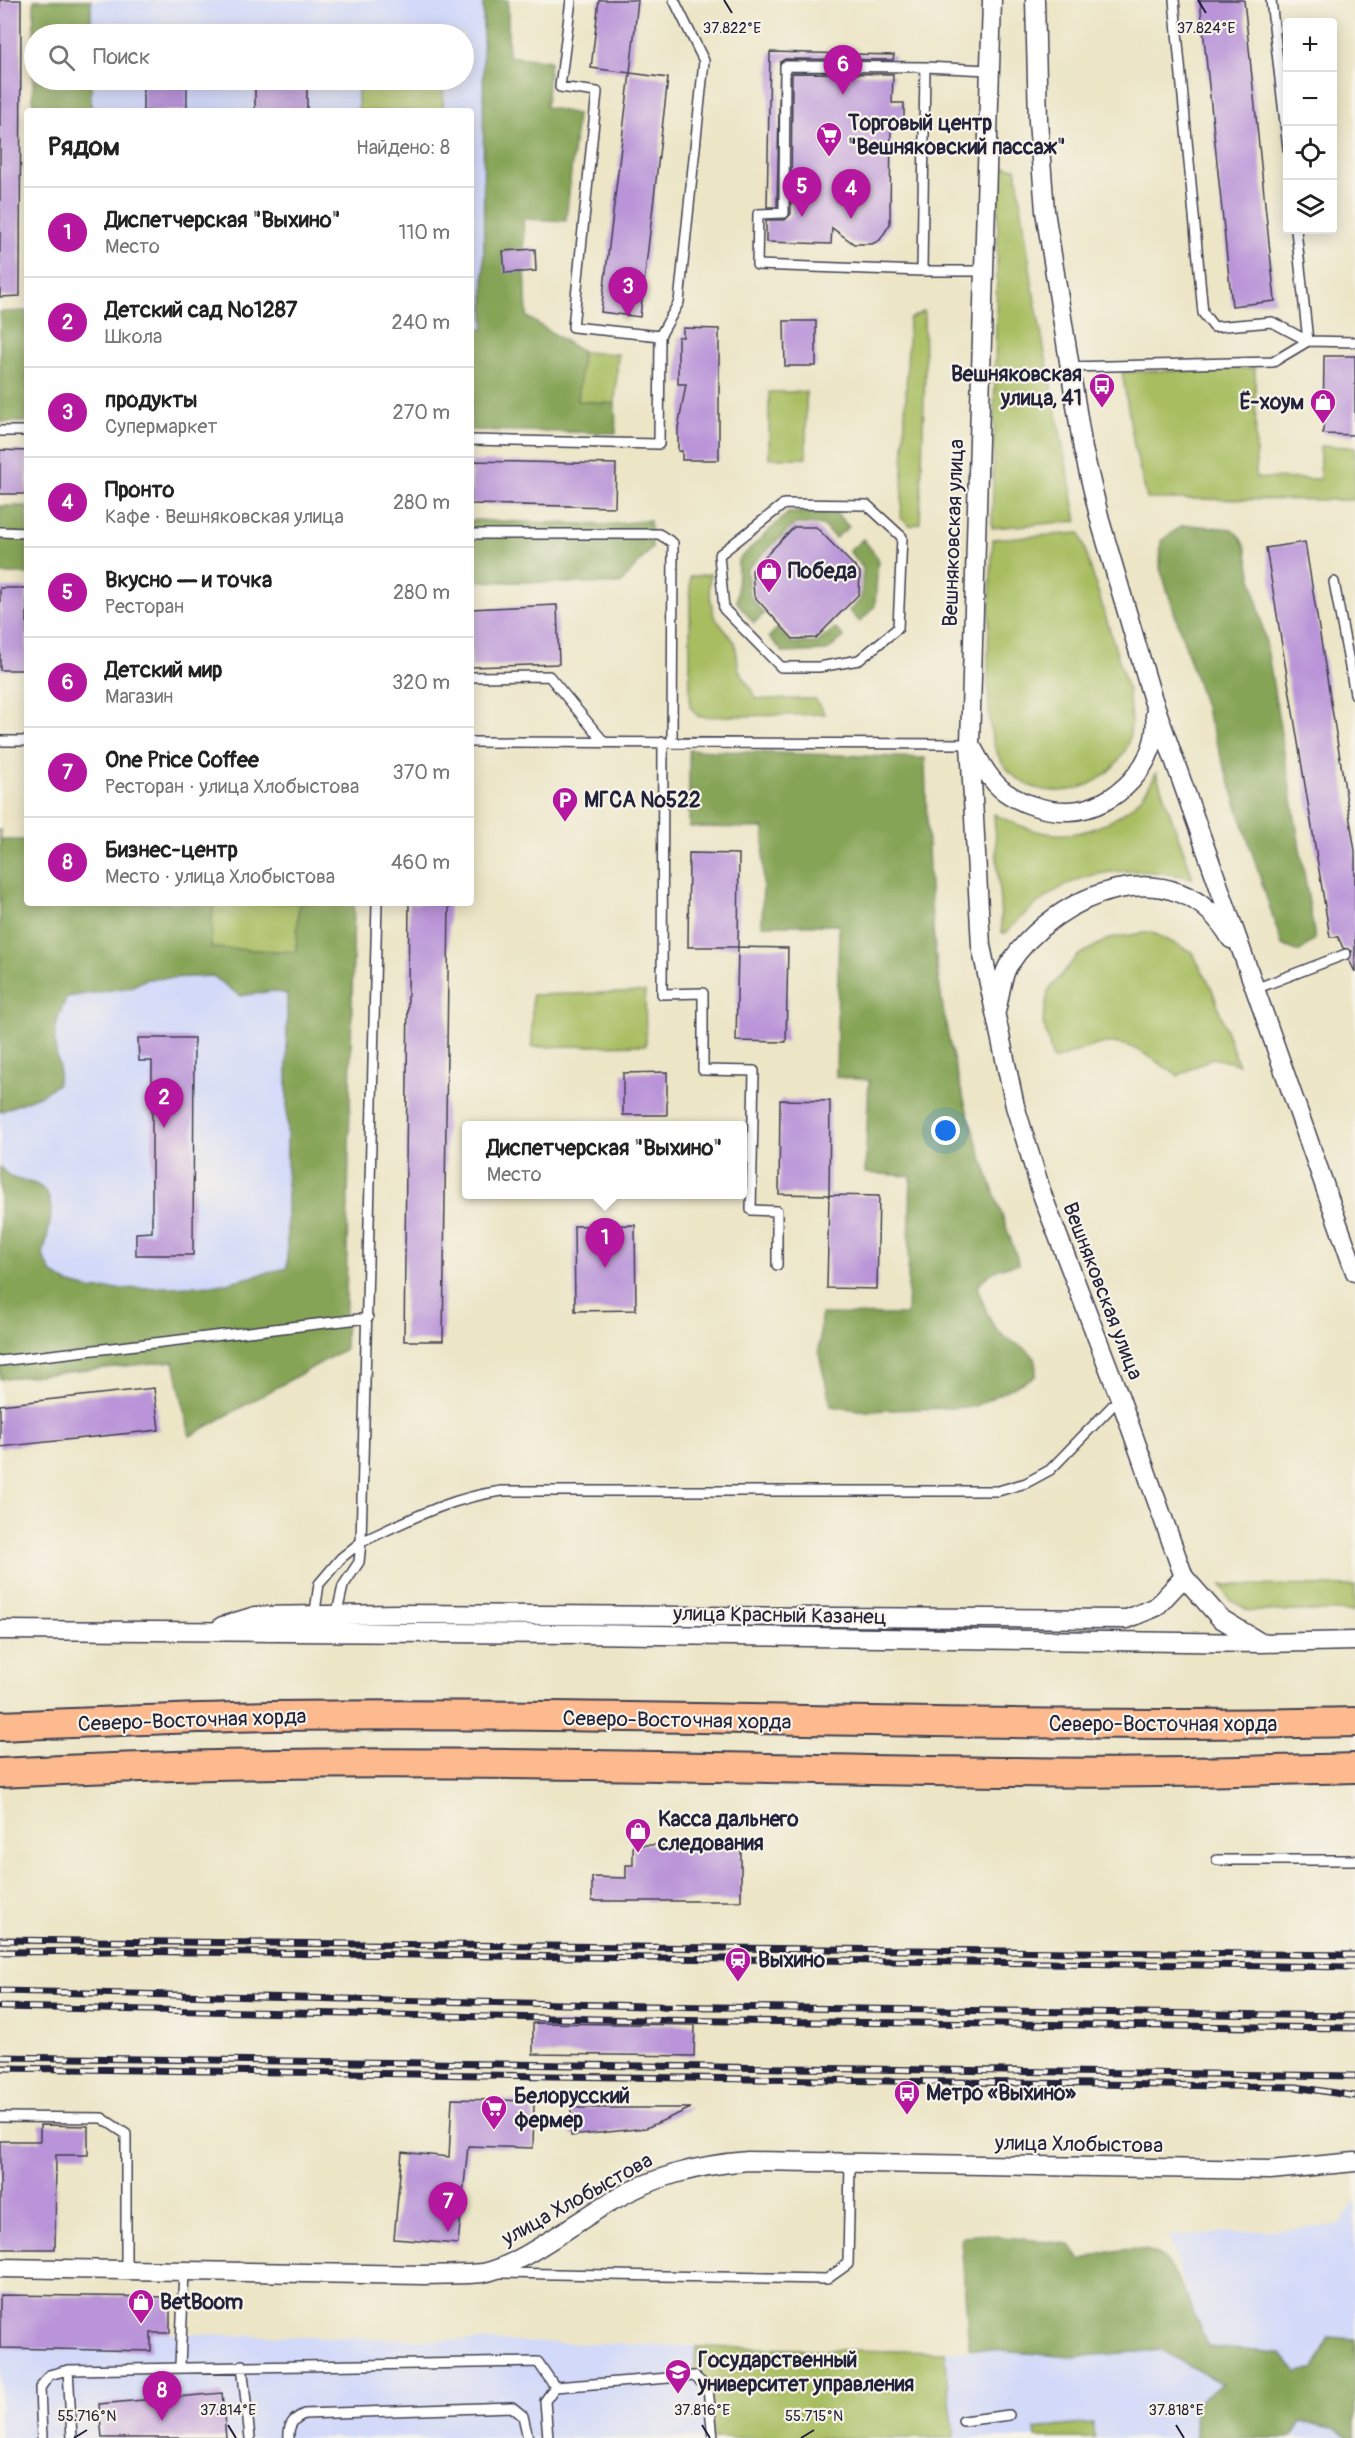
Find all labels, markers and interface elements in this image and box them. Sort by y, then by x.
map controls [1283,18,1337,234]
button: + [1283,18,1337,72]
text: 37.822°E [703,19,761,38]
text: 37.824°E [1177,19,1236,38]
search box [24,24,474,90]
icon: search [45,41,78,74]
text: Поиск [93,43,150,71]
pin: 6 [824,46,862,95]
button: − [1283,72,1337,126]
place label: Торговый центр "Вешняковский пассаж" [847,110,1065,161]
supermarket icon: Торговый центр "Вешняковский пассаж" [814,120,844,158]
button: locate [1283,126,1337,180]
text: Рядом [48,131,120,163]
text: Найдено: 8 [356,135,450,160]
pin: 5 [782,168,822,217]
pin: 4 [832,170,870,219]
button: layers [1283,180,1337,234]
text: Диспетчерская "Выхино" [105,206,341,234]
text: 1 [64,220,71,245]
text: 110 m [399,220,450,245]
text: Место [105,234,160,259]
pin: 3 [608,268,648,317]
text: Детский сад №1287 [105,296,297,324]
text: 2 [62,310,73,335]
text: 240 m [391,310,450,335]
text: Школа [105,324,162,349]
place label: Вешняковская улица, 41 [951,361,1082,412]
bus stop icon: Вешняковская улица, 41 [1087,371,1117,409]
text: продукты [105,386,198,414]
shop icon: Ё-хоум [1308,387,1338,425]
place label: Ё-хоум [1240,389,1304,416]
text: 3 [62,400,73,425]
text: 270 m [392,400,450,425]
text: Супермаркет [105,414,217,439]
street label: Вешняковская улица [937,439,970,627]
text: Пронто [105,476,174,504]
text: 4 [62,490,73,515]
text: 280 m [393,490,450,515]
text: Кафе · Вешняковская улица [105,504,344,529]
shop icon: Победа [754,556,784,594]
place label: Победа [788,558,857,585]
text: Вкусно — и точка [105,566,272,594]
text: 5 [62,580,73,605]
text: 280 m [393,580,450,605]
text: Ресторан [105,594,184,619]
text: Детский мир [105,656,222,684]
text: 6 [62,670,73,695]
text: 320 m [392,670,450,695]
text: Магазин [105,684,173,709]
text: One Price Coffee [105,746,259,774]
text: 7 [62,760,73,785]
text: 370 m [393,760,450,785]
text: Ресторан · улица Хлобыстова [105,774,359,799]
parking icon: МГСА №522 [550,785,580,823]
place label: МГСА №522 [584,787,701,814]
text: Бизнес-центр [105,836,238,864]
text: 8 [62,850,73,875]
text: 460 m [391,850,450,875]
text: Место · улица Хлобыстова [105,864,335,889]
pin: 2 [144,1078,184,1128]
your location [931,1116,960,1145]
popup [462,1121,747,1199]
text: Диспетчерская "Выхино" [487,1134,722,1162]
text: Место [487,1162,542,1187]
street label: Вешняковская улица [1056,1199,1149,1384]
pin: 1 [586,1218,624,1268]
street label: улица Красный Казанец [672,1600,887,1631]
street label: Северо-Восточная хорда [77,1703,307,1738]
street label: Северо-Восточная хорда [562,1705,792,1736]
street label: Северо-Восточная хорда [1049,1711,1277,1738]
place label: Kасса дальнего следования [657,1806,799,1857]
shop icon: Kасса дальнего следования [623,1816,653,1854]
station icon: Выхино [723,1945,753,1983]
place label: Выхино [758,1947,826,1974]
bus stop icon: Метро «Выхино» [892,2078,922,2116]
place label: Метро «Выхино» [926,2080,1076,2107]
place label: Белорусский фермер [514,2083,630,2134]
supermarket icon: Белорусский фермер [479,2093,509,2131]
street label: улица Хлобыстова [994,2130,1163,2159]
street label: улица Хлобыстова [496,2147,657,2252]
pin: 7 [428,2182,468,2232]
shop icon: BetBoom [126,2287,156,2325]
place label: BetBoom [160,2289,244,2316]
place label: Государственный университет управления [697,2347,914,2398]
school or university icon: Государственный университет управления [663,2357,693,2395]
pin: 8 [142,2372,182,2421]
text: 37.814°E [200,2401,256,2420]
text: 37.816°E [674,2401,730,2420]
text: 37.818°E [1149,2401,1204,2420]
text: 55.716°N [58,2407,116,2426]
text: 55.715°N [785,2407,843,2426]

